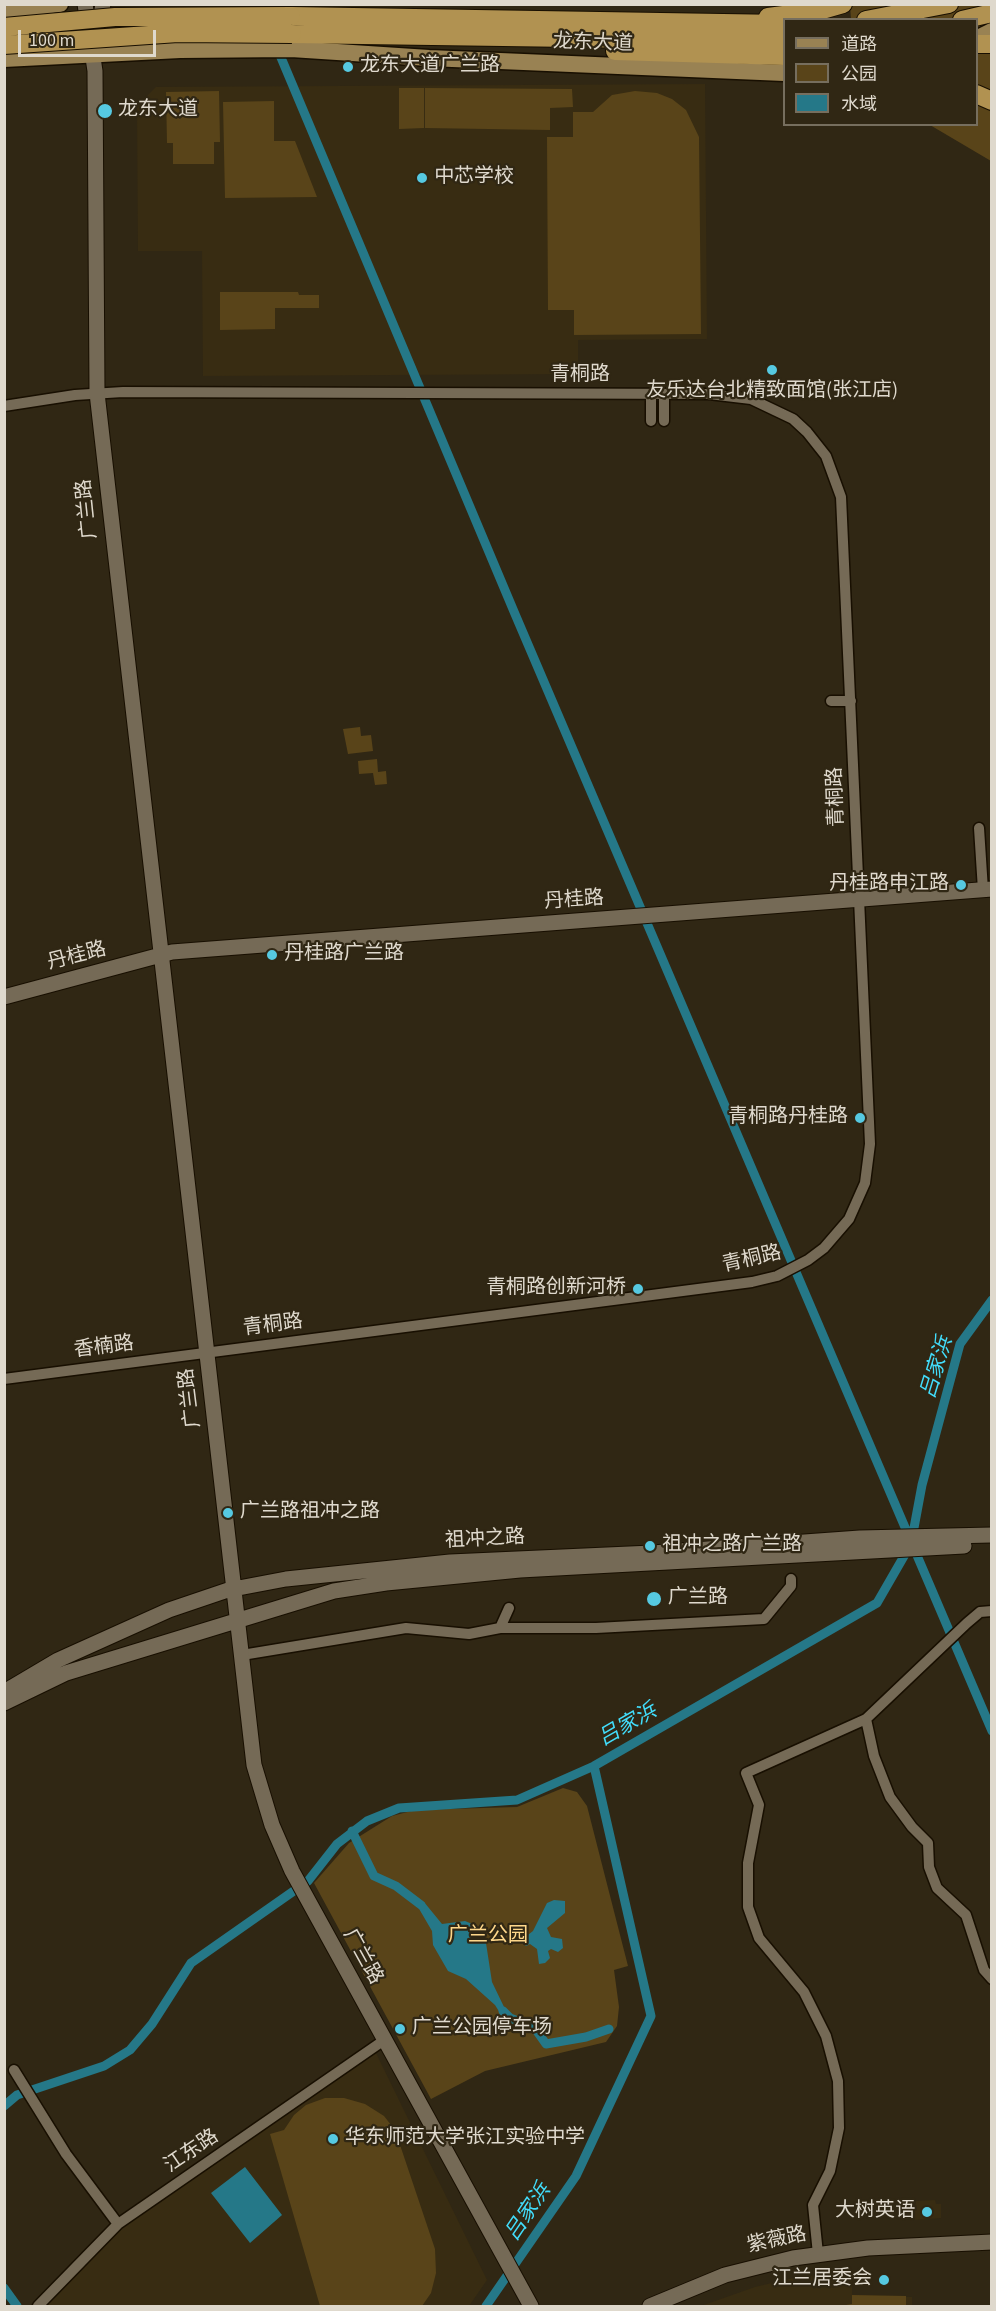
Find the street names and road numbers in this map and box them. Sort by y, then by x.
street label: 龙东大道 [553,31,633,57]
street label: 青桐路 [550,364,610,388]
street label: 广兰路 [73,478,103,540]
street label: 青桐路 [824,767,850,827]
street label: 丹桂路 [543,887,605,915]
street label: 丹桂路 [45,938,109,976]
street label: 青桐路 [720,1242,784,1278]
street label: 青桐路 [242,1310,304,1342]
street label: 香楠路 [73,1332,135,1364]
street label: 广兰路 [175,1367,207,1429]
street label: 祖冲之路 [444,1526,526,1554]
street label: 广兰路 [337,1925,387,1989]
street label: 江东路 [160,2125,224,2179]
street label: 紫薇路 [745,2223,809,2259]

